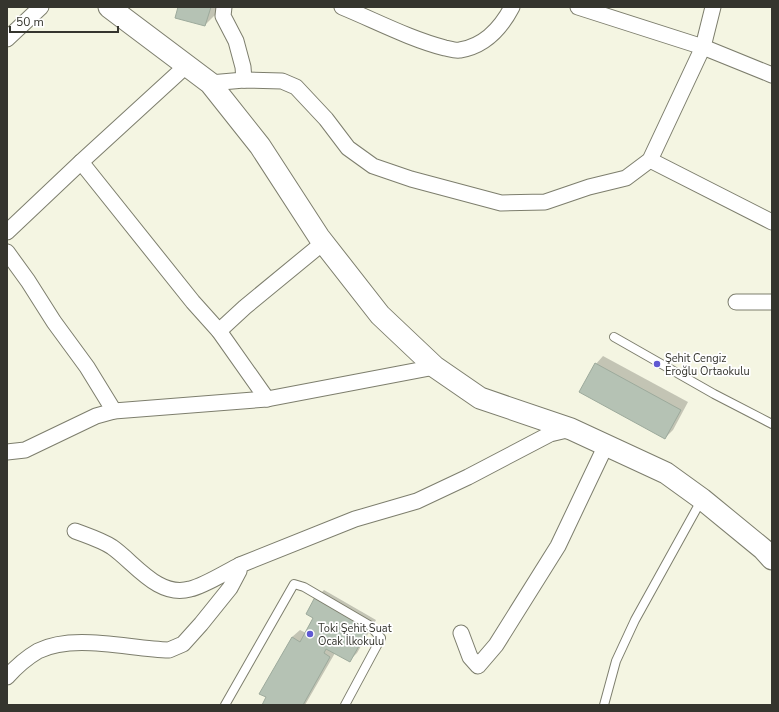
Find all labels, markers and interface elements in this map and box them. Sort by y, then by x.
scale bar [10,8,118,34]
text: 50 m [16,14,44,30]
place label: Şehit Cengiz Eroğlu Ortaokulu [665,351,750,379]
marker: Şehit Cengiz Eroğlu Ortaokulu [652,359,662,369]
place label: Toki Şehit Suat Ocak İlkokulu [318,621,392,649]
marker: Toki Şehit Suat Ocak İlkokulu [305,629,315,639]

